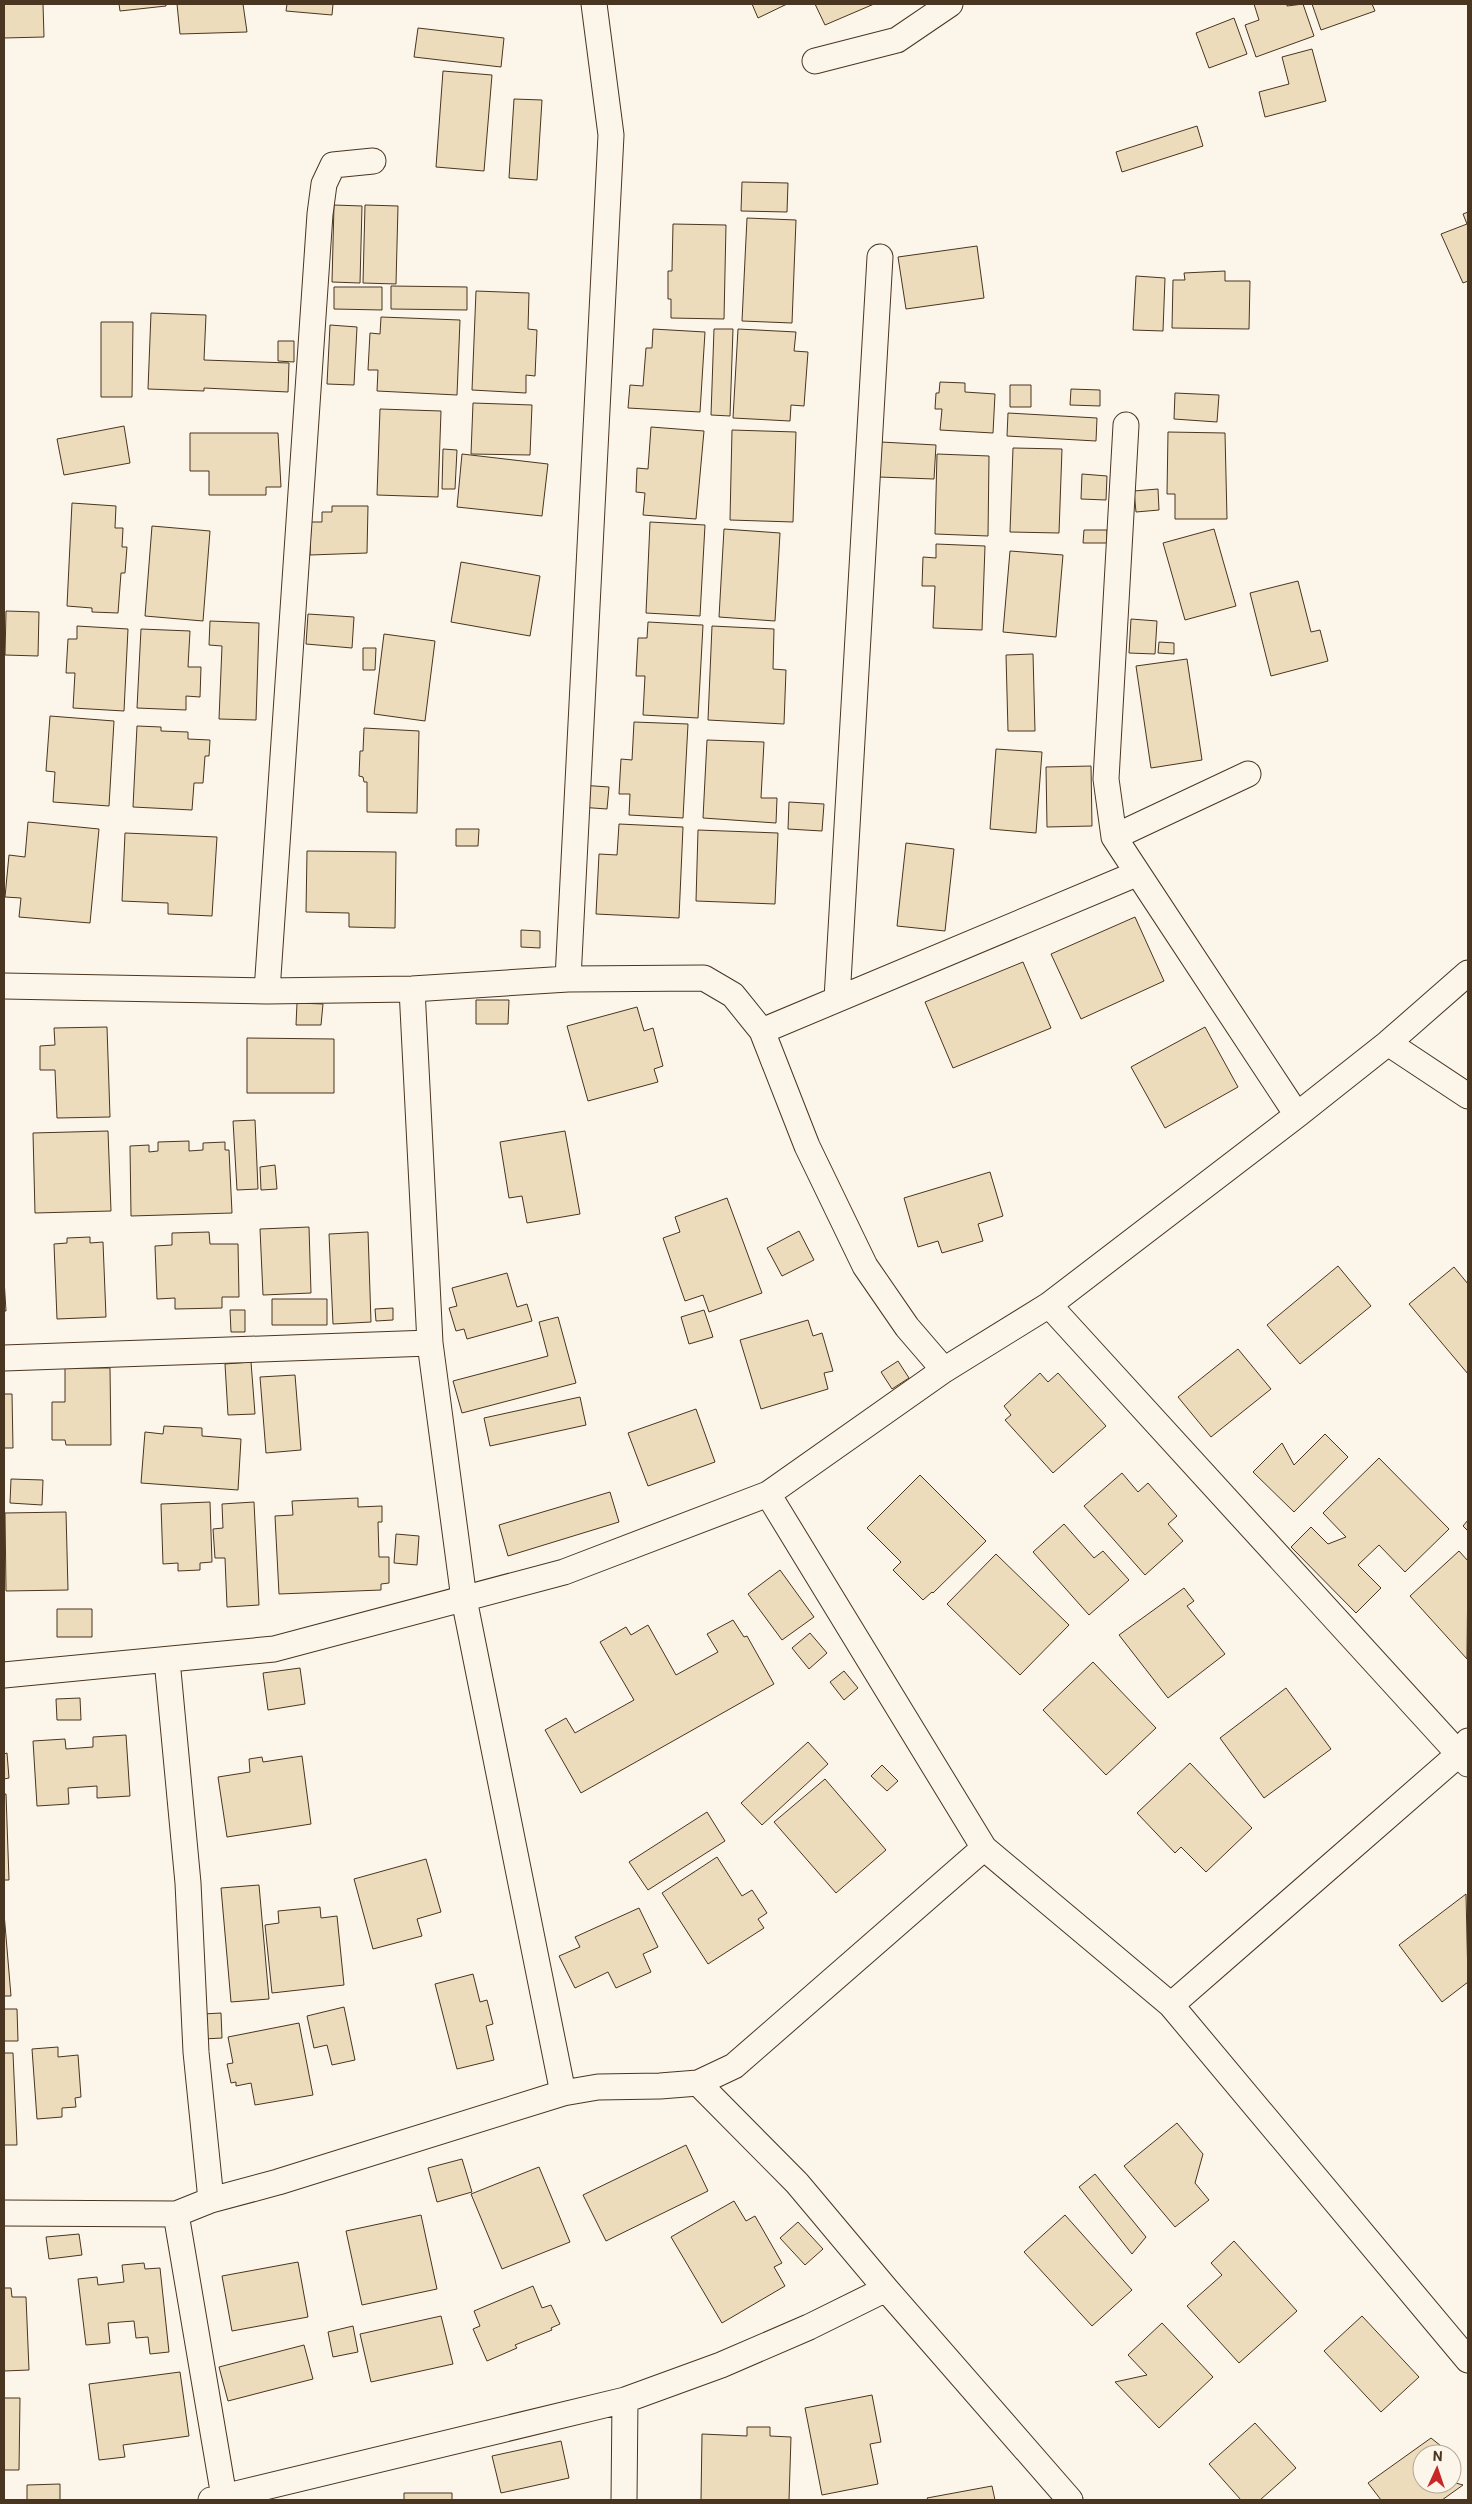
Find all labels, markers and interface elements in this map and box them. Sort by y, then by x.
north arrow [1412,2444,1462,2494]
text: N [1432,2448,1443,2464]

